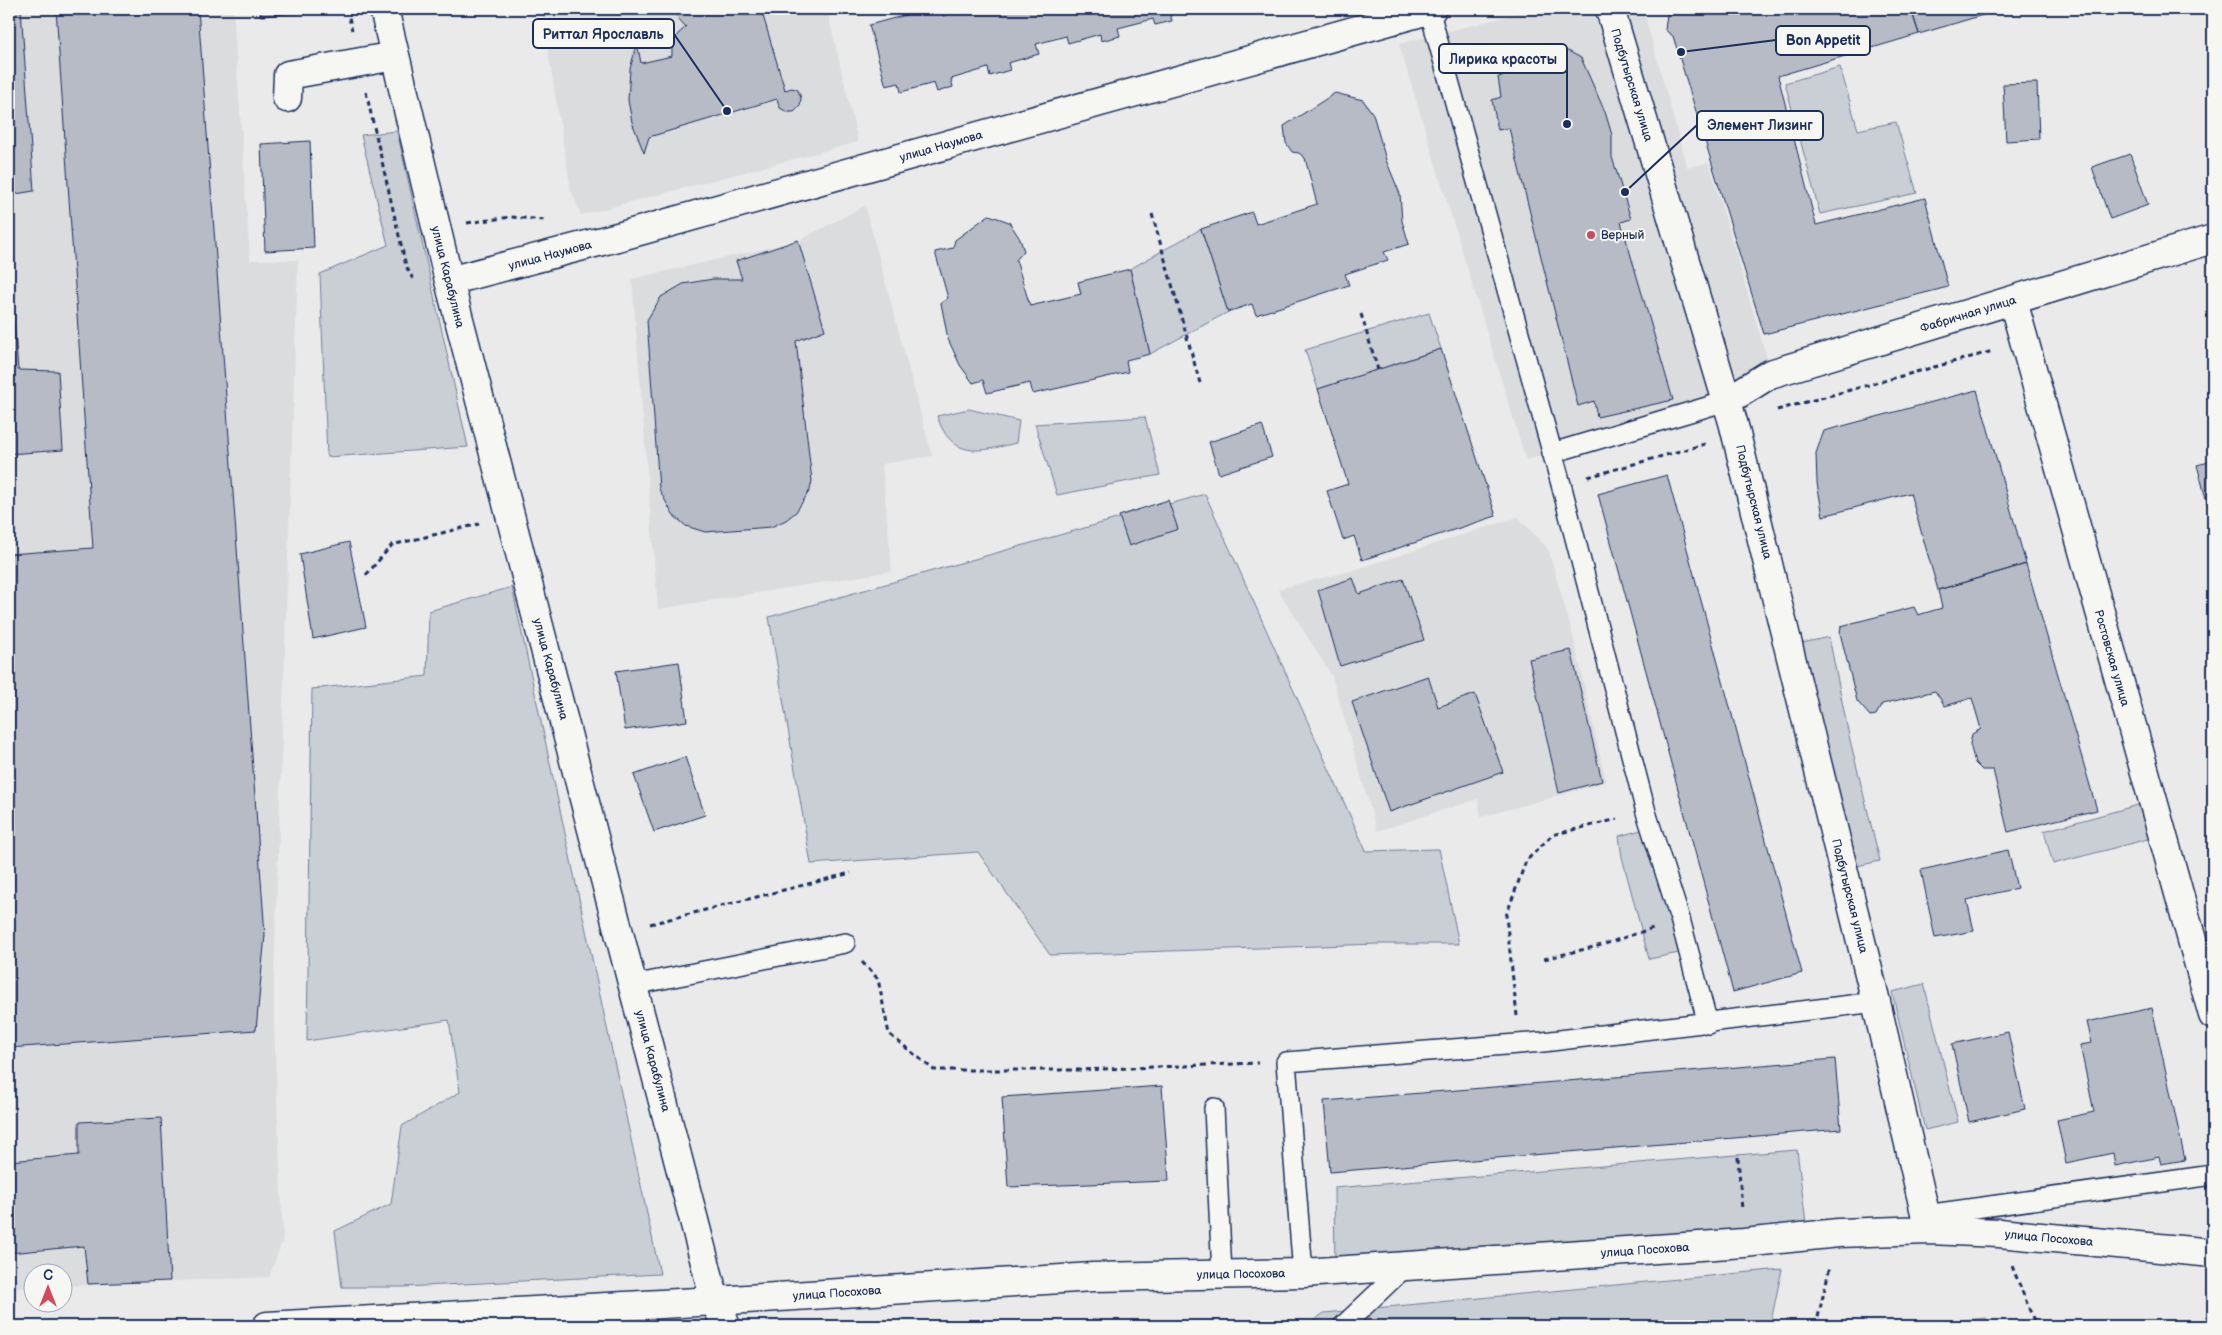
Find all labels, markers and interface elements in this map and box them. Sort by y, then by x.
callout: Риттал Ярославль [533,19,674,48]
text: Риттал Ярославль [542,26,664,43]
callout: Bon Appetit [1776,26,1870,55]
street label: Подбутырская улица [1607,27,1656,144]
text: Bon Appetit [1786,32,1861,49]
callout: Лирика красоты [1439,44,1567,73]
text: Лирика красоты [1448,51,1557,68]
callout: Элемент Лизинг [1697,111,1823,140]
text: Элемент Лизинг [1707,117,1813,134]
street label: улица Наумова [898,127,984,165]
street label: улица Карабулина [428,225,467,330]
place label: Верный [1601,228,1644,243]
marker: Верный [1585,229,1597,241]
street label: улица Наумова [507,237,593,274]
street label: Фабричная улица [1918,293,2018,336]
street label: Подбутырская улица [1732,443,1775,561]
street label: Ростовская улица [2091,608,2132,708]
street label: улица Карабулина [530,617,571,722]
street label: Подбутырская улица [1828,837,1871,955]
street label: улица Карабулина [632,1009,673,1114]
street label: улица Посохова [2004,1227,2094,1250]
street label: улица Посохова [1600,1240,1690,1261]
north arrow [22,1262,72,1312]
street label: улица Посохова [1197,1266,1285,1283]
text: С [43,1267,53,1284]
street label: улица Посохова [792,1283,882,1304]

